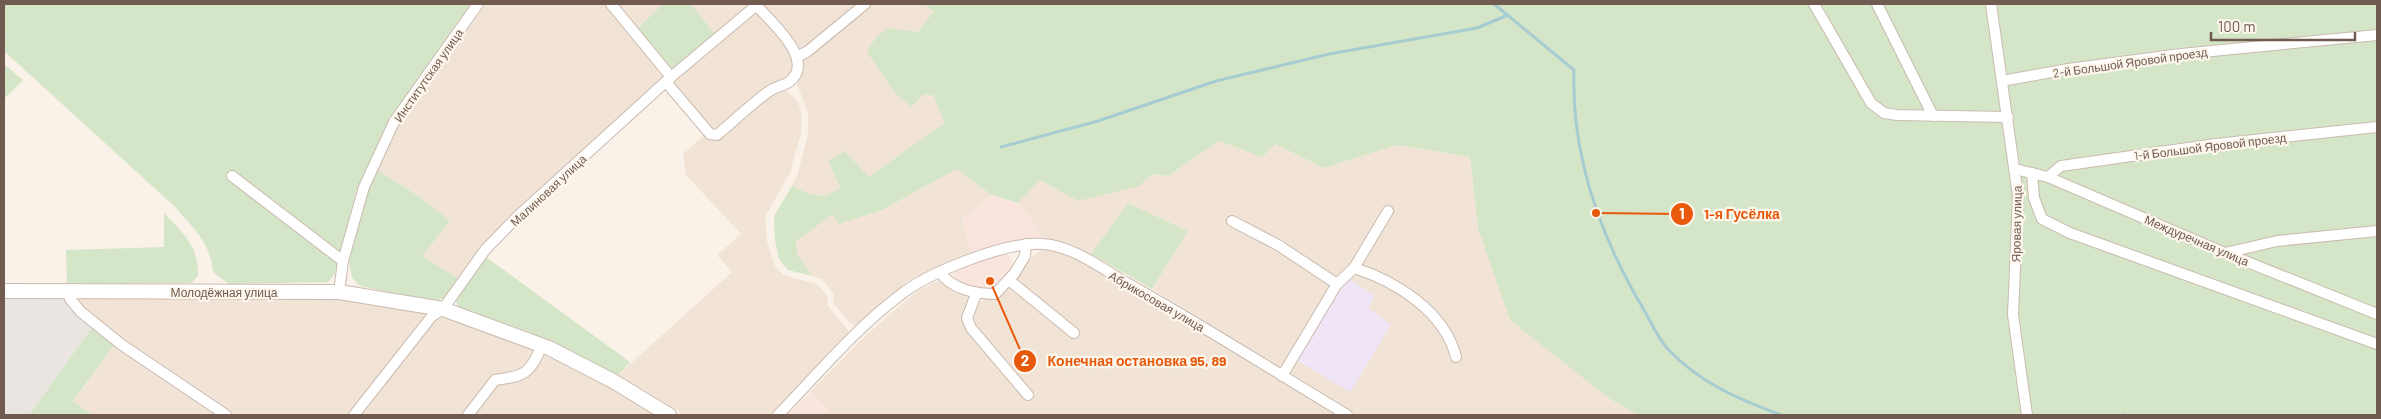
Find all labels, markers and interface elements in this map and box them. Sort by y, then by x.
scale bar [2211,10,2355,42]
text: 100 m [2218,17,2256,35]
street label: Институтская улица [391,25,466,125]
street label: 2-й Большой Яровой проезд [2052,44,2208,81]
street label: 1-й Большой Яровой проезд [2133,130,2287,163]
street label: Малиновая улица [507,151,590,229]
street label: Яровая улица [2008,185,2025,263]
callout: 1-я Гусёлка [1669,199,1790,228]
text: 1 [1679,204,1685,222]
text: 1-я Гусёлка [1704,205,1780,222]
street label: Междуречная улица [2142,212,2252,269]
street label: Абрикосовая улица [1106,268,1208,335]
street label: Молодёжная улица [171,285,278,300]
callout: Конечная остановка 95, 89 [1012,346,1236,375]
text: 2 [1021,351,1029,369]
text: Конечная остановка 95, 89 [1048,352,1226,369]

